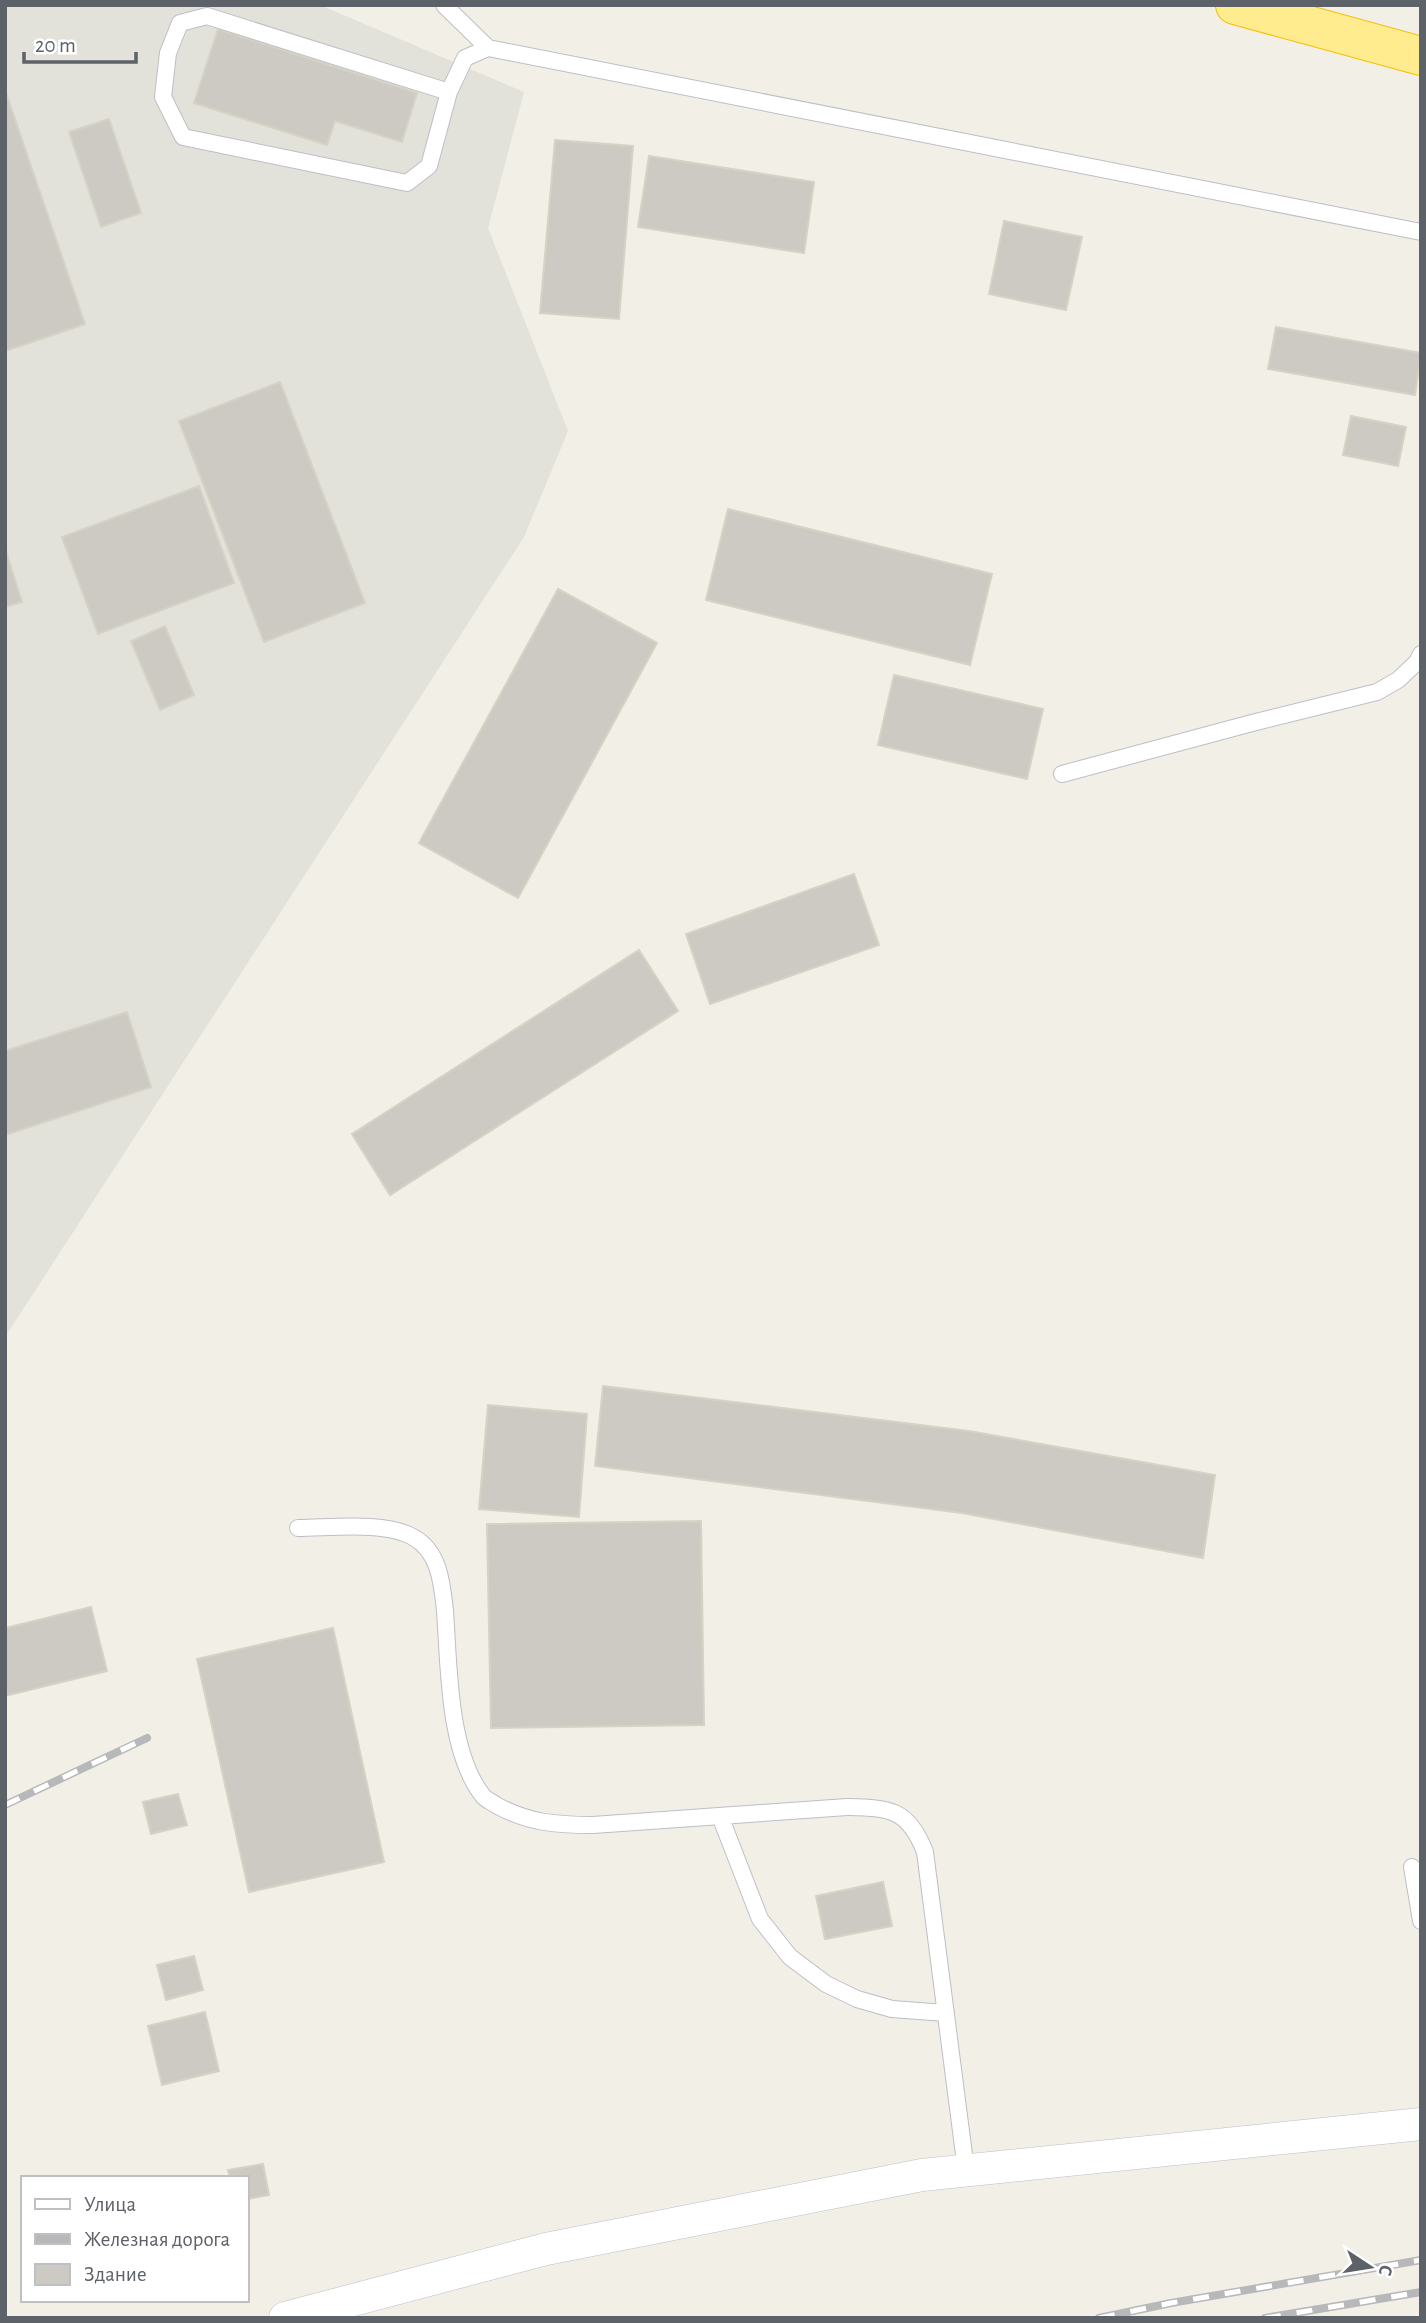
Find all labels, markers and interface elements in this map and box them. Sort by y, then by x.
scale bar [24,21,136,65]
text: 20 m [35,35,76,56]
legend [21,2176,248,2302]
text: Улица [84,2194,137,2215]
text: Железная дорога [84,2229,231,2250]
north arrow [1335,2232,1405,2302]
text: С [1375,2263,1396,2277]
text: Здание [84,2264,147,2285]

